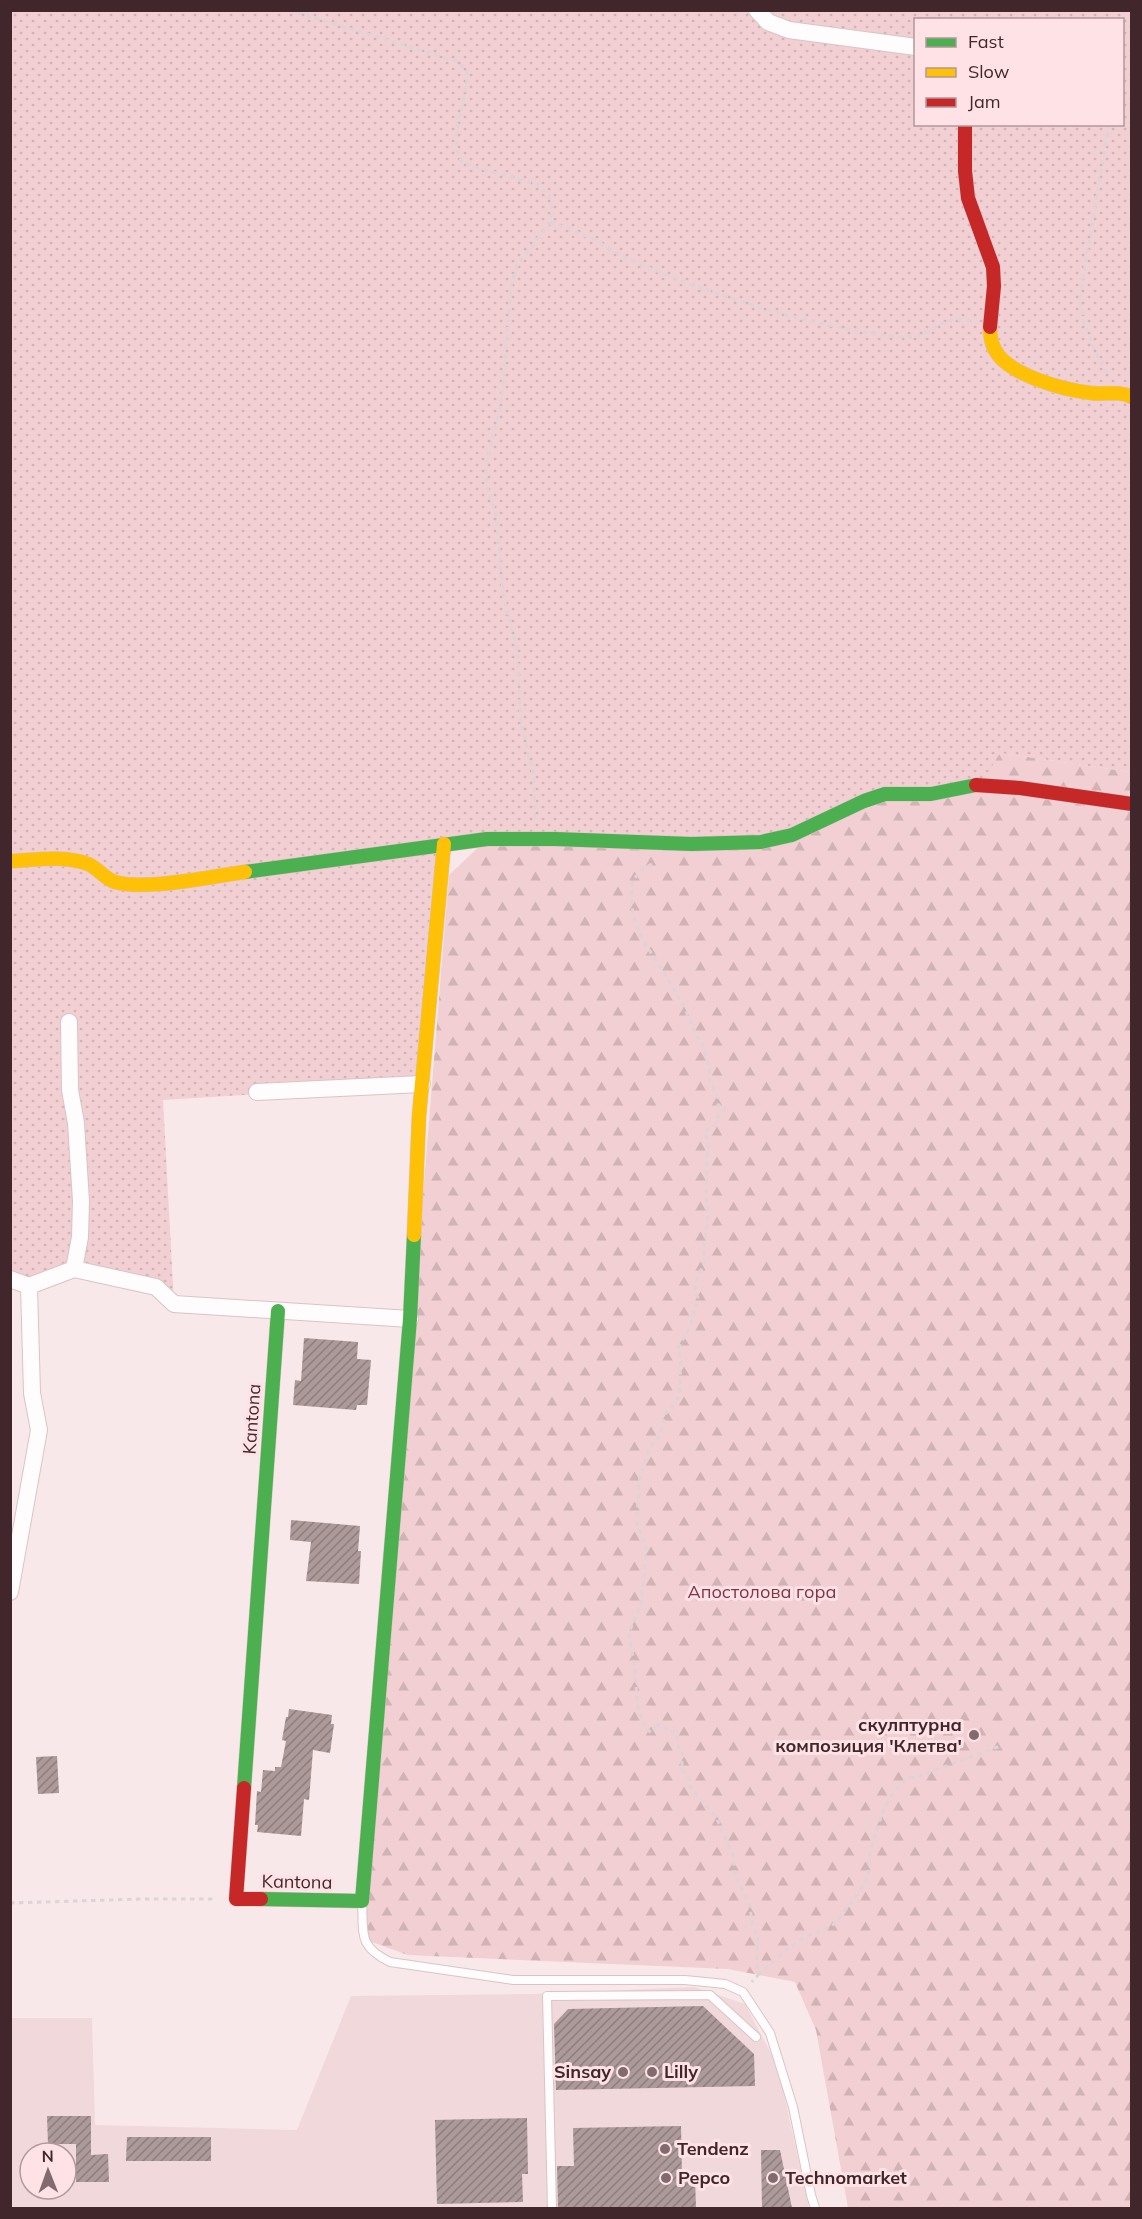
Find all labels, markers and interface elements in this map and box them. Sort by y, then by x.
legend [914,18,1124,126]
text: Fast [968,30,1004,53]
text: Slow [968,60,1010,83]
text: Jam [968,90,1001,113]
street label: Kantona [238,1383,265,1455]
park label: Апостолова гора [687,1580,837,1603]
place label: скулптурна композиция 'Клетва' [775,1713,962,1757]
marker: скулптурна композиция 'Клетва' [967,1728,981,1742]
street label: Kantona [262,1869,333,1894]
place label: Sinsay [554,2060,611,2083]
place label: Lilly [664,2060,698,2083]
marker: Sinsay [616,2065,630,2079]
marker: Lilly [645,2065,659,2079]
place label: Tendenz [677,2137,749,2160]
north arrow [18,2141,78,2201]
marker: Tendenz [658,2142,672,2156]
text: N [42,2146,54,2166]
place label: Pepco [678,2166,730,2189]
place label: Technomarket [785,2166,907,2189]
marker: Pepco [659,2171,673,2185]
marker: Technomarket [766,2171,780,2185]

